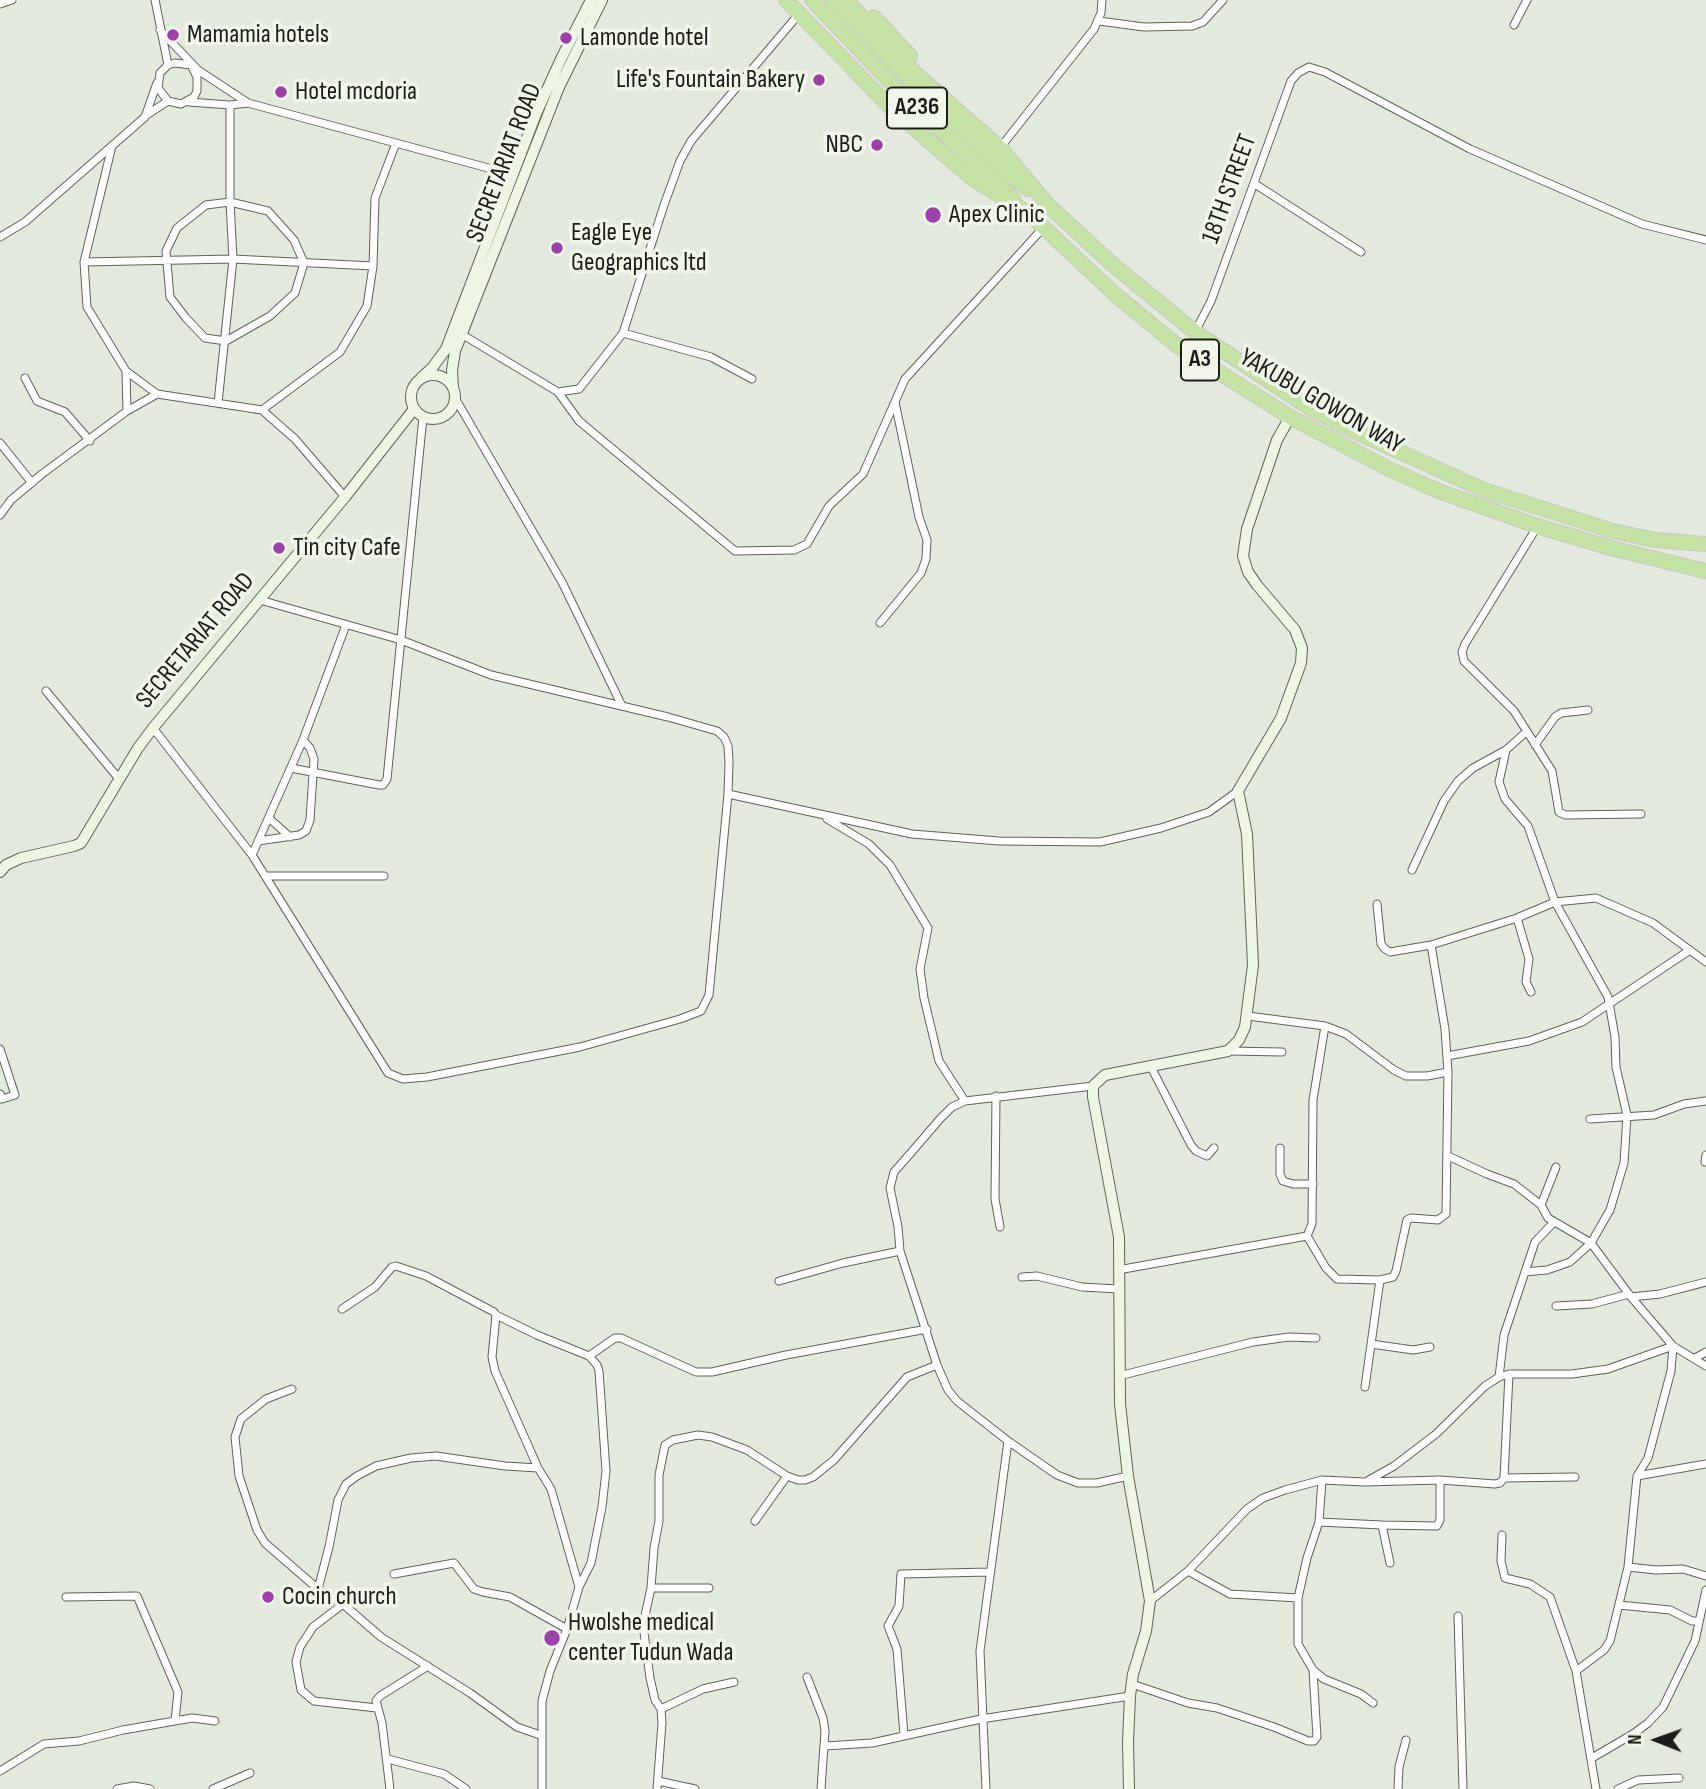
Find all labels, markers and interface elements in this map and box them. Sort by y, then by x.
place label: Mamamia hotels [187,19,329,51]
place label: Lamonde hotel [580,22,709,54]
marker: Mamamia hotels [165,27,181,43]
marker: Lamonde hotel [558,30,574,46]
place label: Life's Fountain Bakery [616,64,805,96]
marker: Life's Fountain Bakery [811,72,827,88]
place label: Hotel mcdoria [295,76,417,108]
street label: SECRETARIAT ROAD [460,79,550,247]
marker: Hotel mcdoria [273,84,289,100]
road number: A236 [887,88,947,128]
place label: NBC [826,129,863,161]
street label: 18TH STREET [1196,130,1264,248]
marker: NBC [869,137,885,153]
place label: Apex Clinic [949,199,1045,231]
marker: Apex Clinic [923,205,943,225]
place label: Eagle Eye Geographics ltd [571,217,707,278]
marker: Eagle Eye Geographics ltd [549,240,565,256]
road number: A3 [1181,340,1219,380]
street label: YAKUBU GOWON WAY [1234,343,1408,461]
place label: Tin city Cafe [293,532,401,564]
marker: Tin city Cafe [271,540,287,556]
street label: SECRETARIAT ROAD [130,567,262,715]
place label: Cocin church [282,1581,397,1613]
marker: Cocin church [260,1589,276,1605]
place label: Hwolshe medical center Tudun Wada [568,1607,733,1668]
marker: Hwolshe medical center Tudun Wada [542,1628,562,1648]
north arrow [1622,1705,1692,1775]
text: N [1624,1734,1647,1745]

